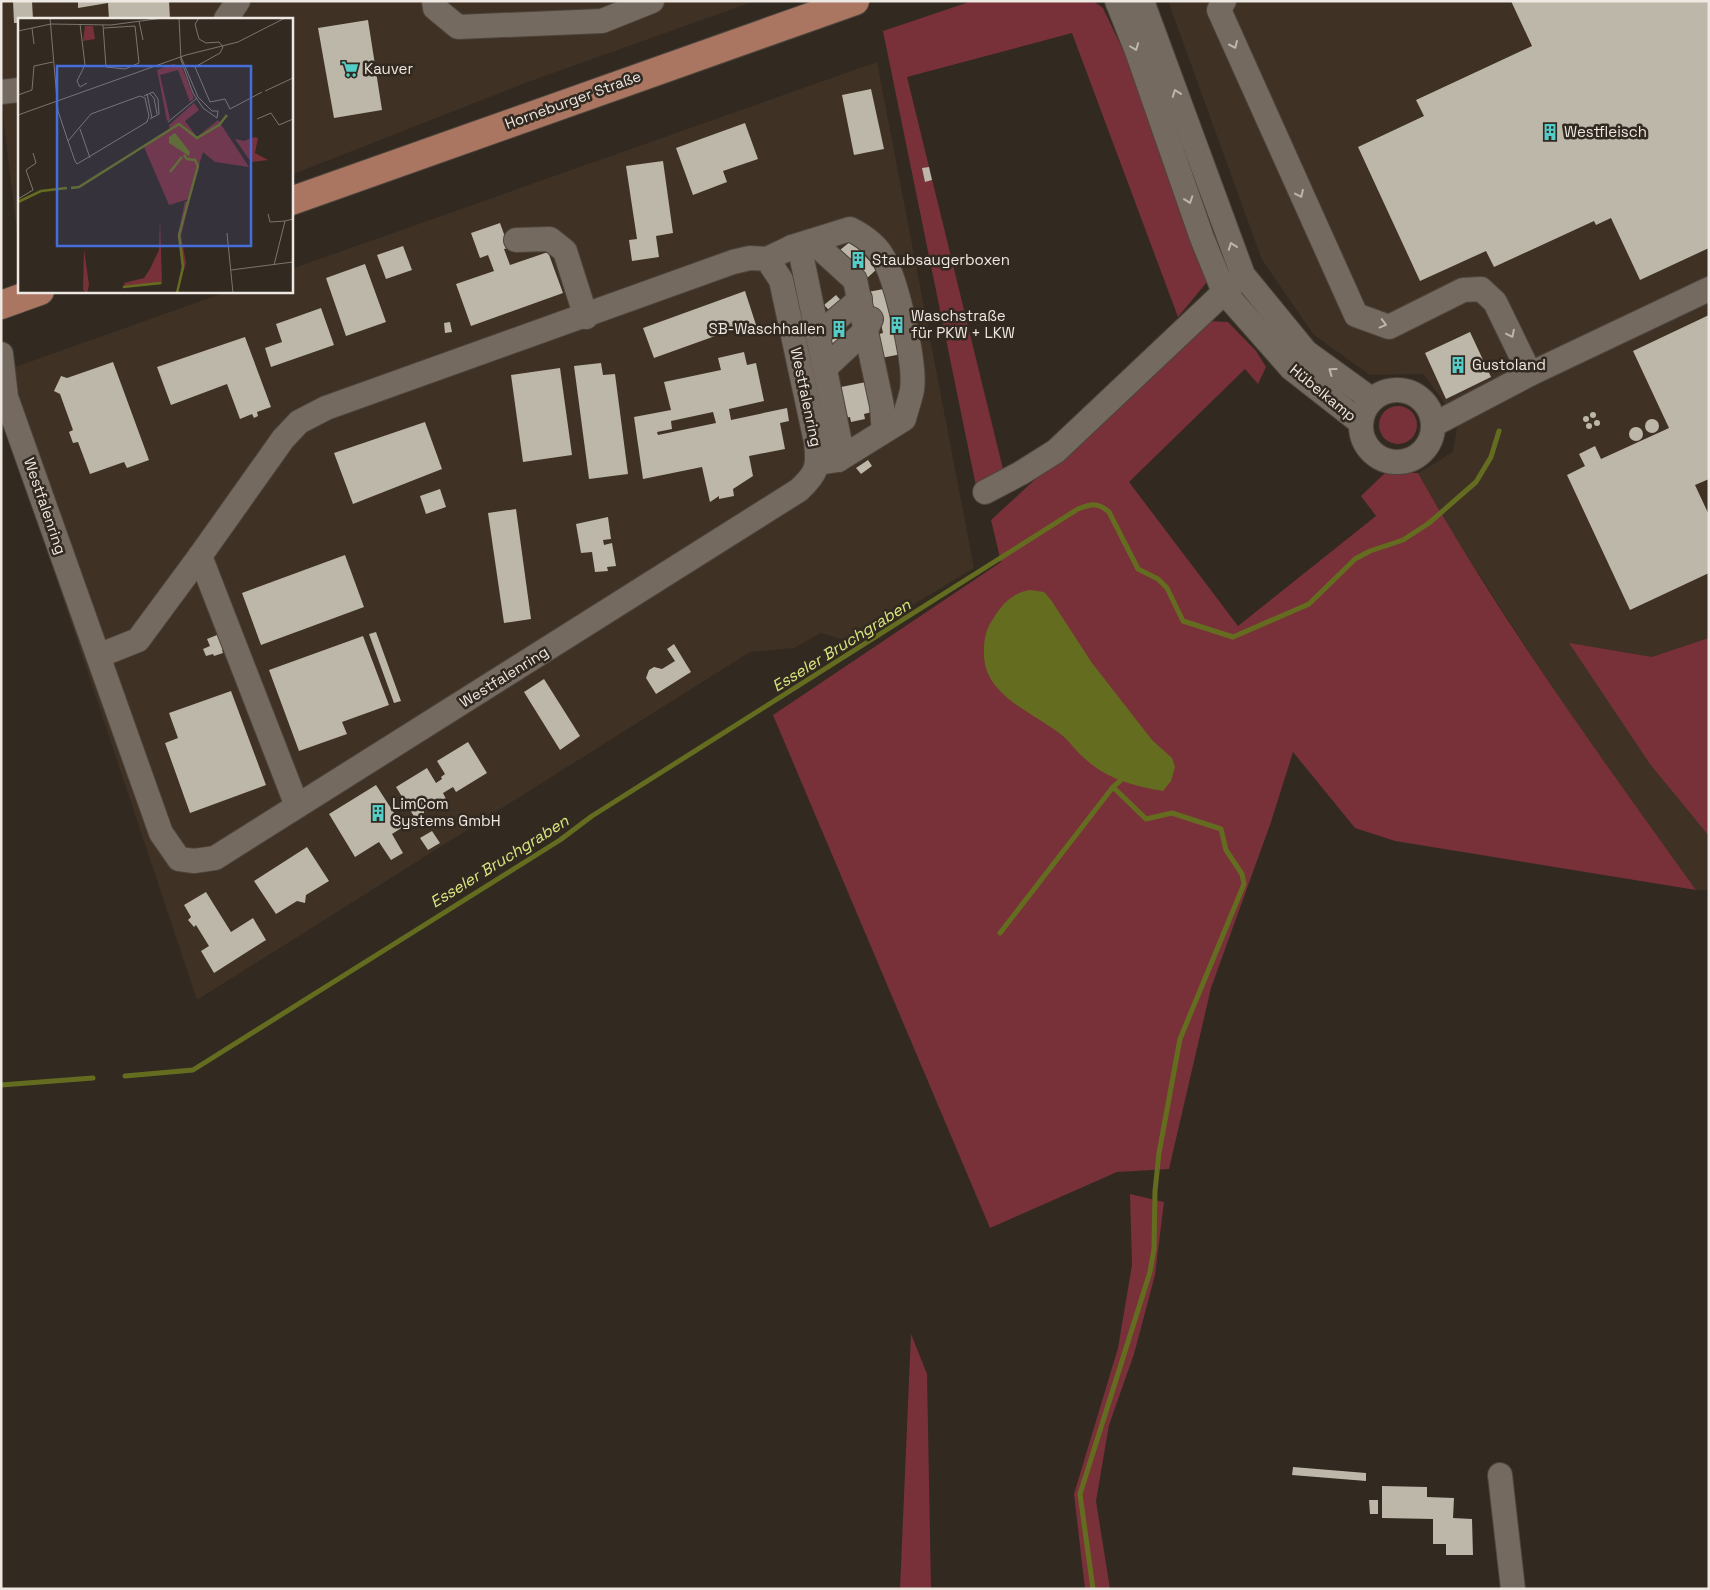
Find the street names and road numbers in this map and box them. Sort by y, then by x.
street label: Horneburger Straße [502,66,644,133]
street label: Westfalenring [787,346,826,448]
street label: Hübelkamp [1286,360,1361,425]
street label: Westfalenring [20,455,71,557]
street label: Westfalenring [456,642,552,711]

